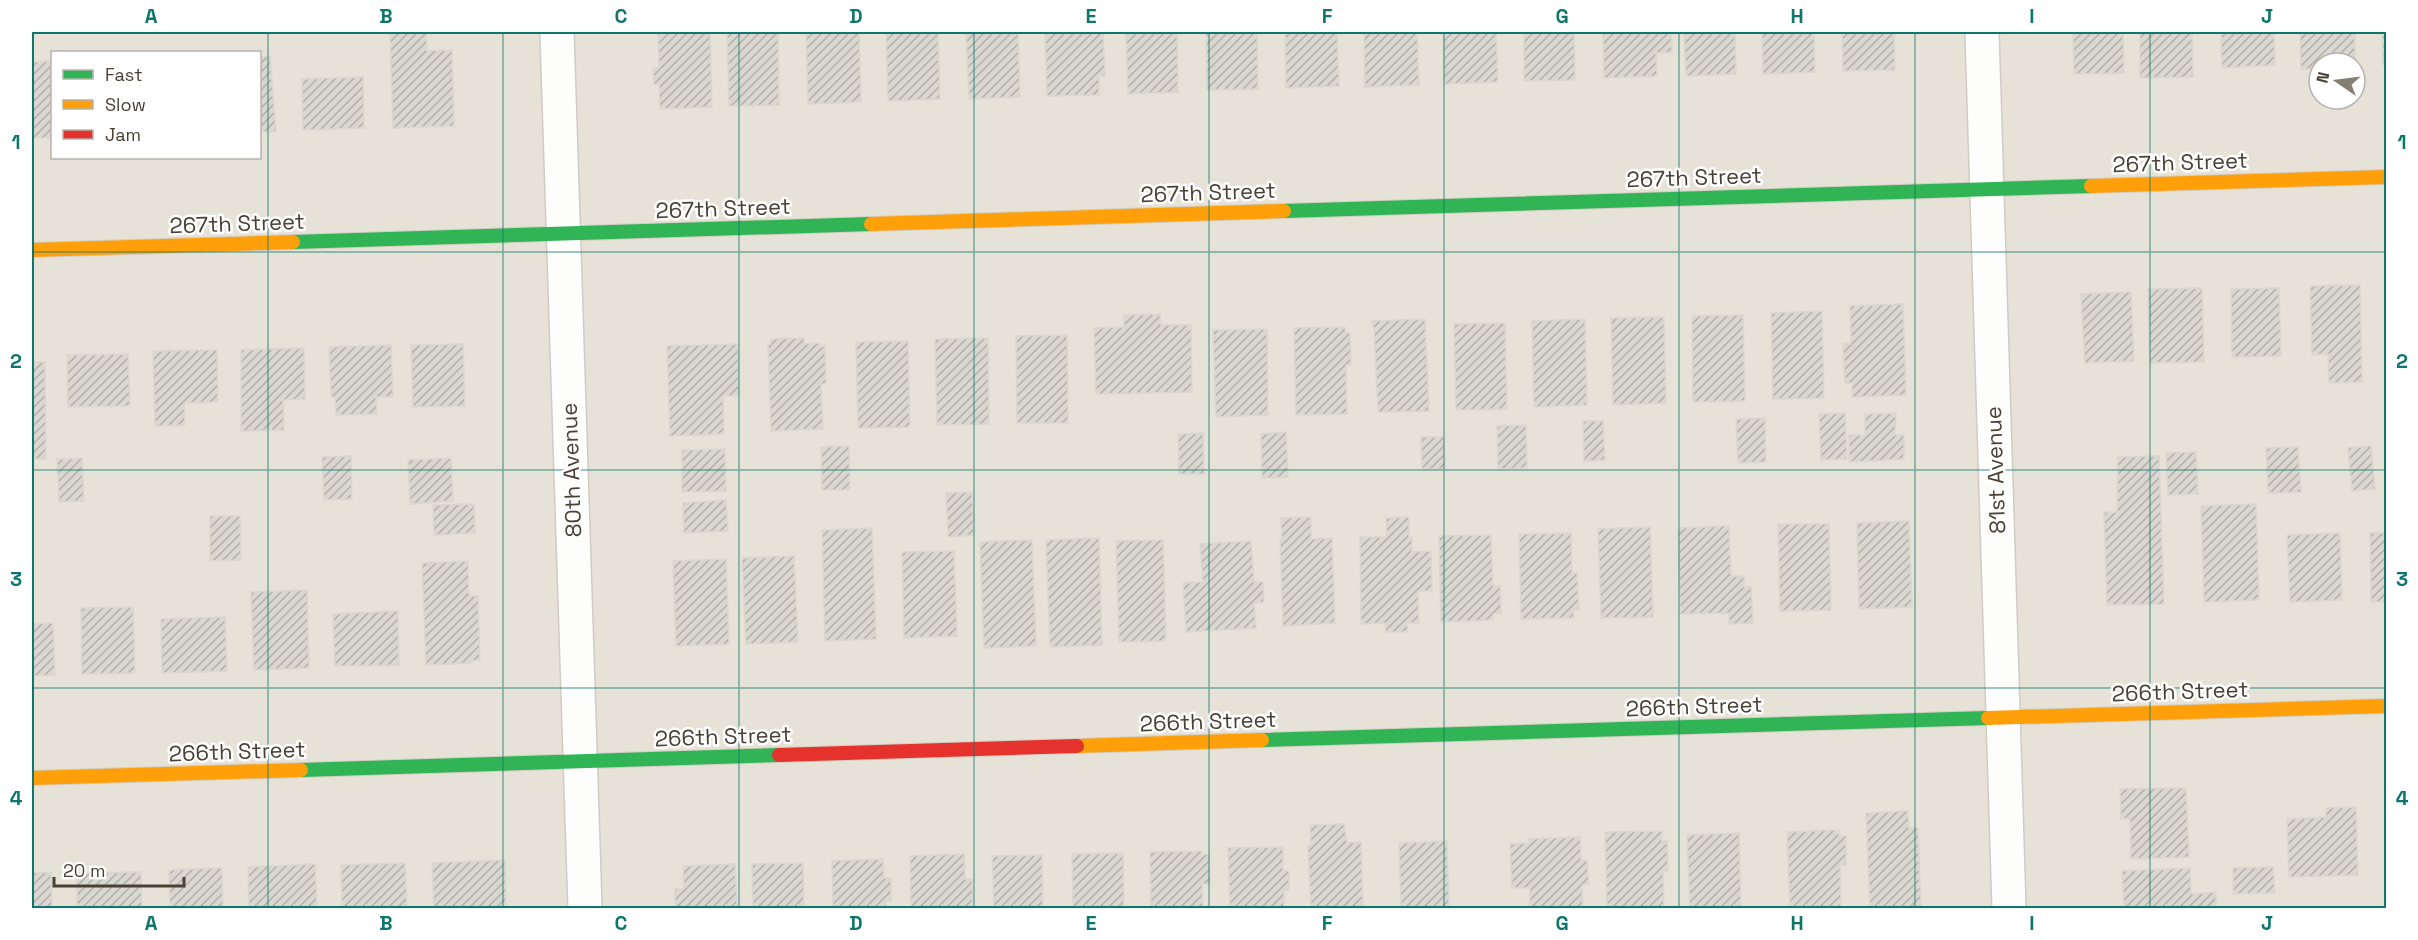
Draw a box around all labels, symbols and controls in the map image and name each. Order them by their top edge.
text: A [145,3,158,29]
text: B [379,3,393,29]
text: C [615,3,628,29]
text: D [849,3,863,29]
text: E [1085,3,1097,29]
text: F [1322,3,1333,29]
text: G [1555,3,1569,29]
text: H [1790,3,1804,29]
text: I [2029,3,2035,29]
text: J [2261,3,2273,29]
legend [51,51,261,159]
north arrow [2307,51,2367,111]
text: Fast [105,63,142,86]
text: N [2311,70,2334,85]
text: Slow [105,93,146,116]
text: Jam [105,123,141,146]
text: 1 [11,129,21,155]
text: 1 [2397,129,2407,155]
street label: 267th Street [2112,146,2248,178]
street label: 267th Street [1626,161,1762,193]
street label: 267th Street [1140,176,1276,208]
street label: 267th Street [655,192,791,224]
street label: 267th Street [169,207,305,239]
text: 2 [10,348,22,374]
text: 2 [2396,348,2408,374]
street label: 80th Avenue [555,402,587,538]
street label: 81st Avenue [1979,406,2011,534]
text: 3 [10,566,22,592]
text: 3 [2396,566,2408,592]
street label: 266th Street [2111,675,2249,707]
street label: 266th Street [1625,690,1763,722]
street label: 266th Street [1139,705,1277,737]
street label: 266th Street [654,720,792,752]
street label: 266th Street [168,735,306,767]
text: 4 [10,785,23,811]
text: 4 [2396,785,2409,811]
scale bar [54,850,184,888]
text: 20 m [63,859,106,882]
text: A [145,910,158,936]
text: B [379,910,393,936]
text: C [615,910,628,936]
text: D [849,910,863,936]
text: E [1085,910,1097,936]
text: F [1322,910,1333,936]
text: G [1555,910,1569,936]
text: H [1790,910,1804,936]
text: I [2029,910,2035,936]
text: J [2261,910,2273,936]

